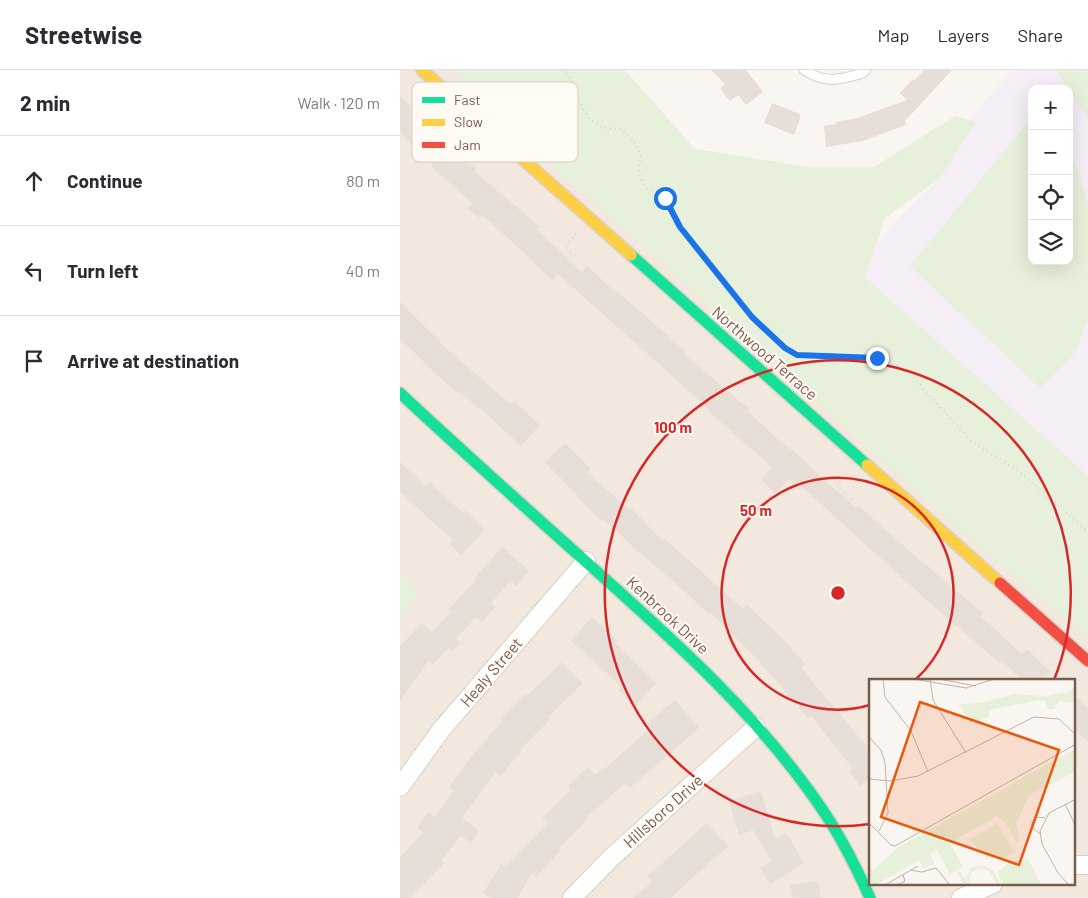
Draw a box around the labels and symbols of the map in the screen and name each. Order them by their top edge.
legend [412,82,578,162]
text: Fast [454,91,480,108]
text: Slow [454,113,483,130]
text: Jam [454,136,481,153]
route start [654,187,677,210]
street label: Northwood Terrace [709,302,822,404]
route end [866,347,889,370]
text: 100 m [654,418,692,436]
text: 50 m [740,501,772,519]
street label: Kenbrook Drive [623,572,713,658]
centre of rings [829,584,847,602]
street label: Healy Street [456,633,526,710]
inset map [869,679,1076,886]
street label: Hillsboro Drive [619,770,706,851]

